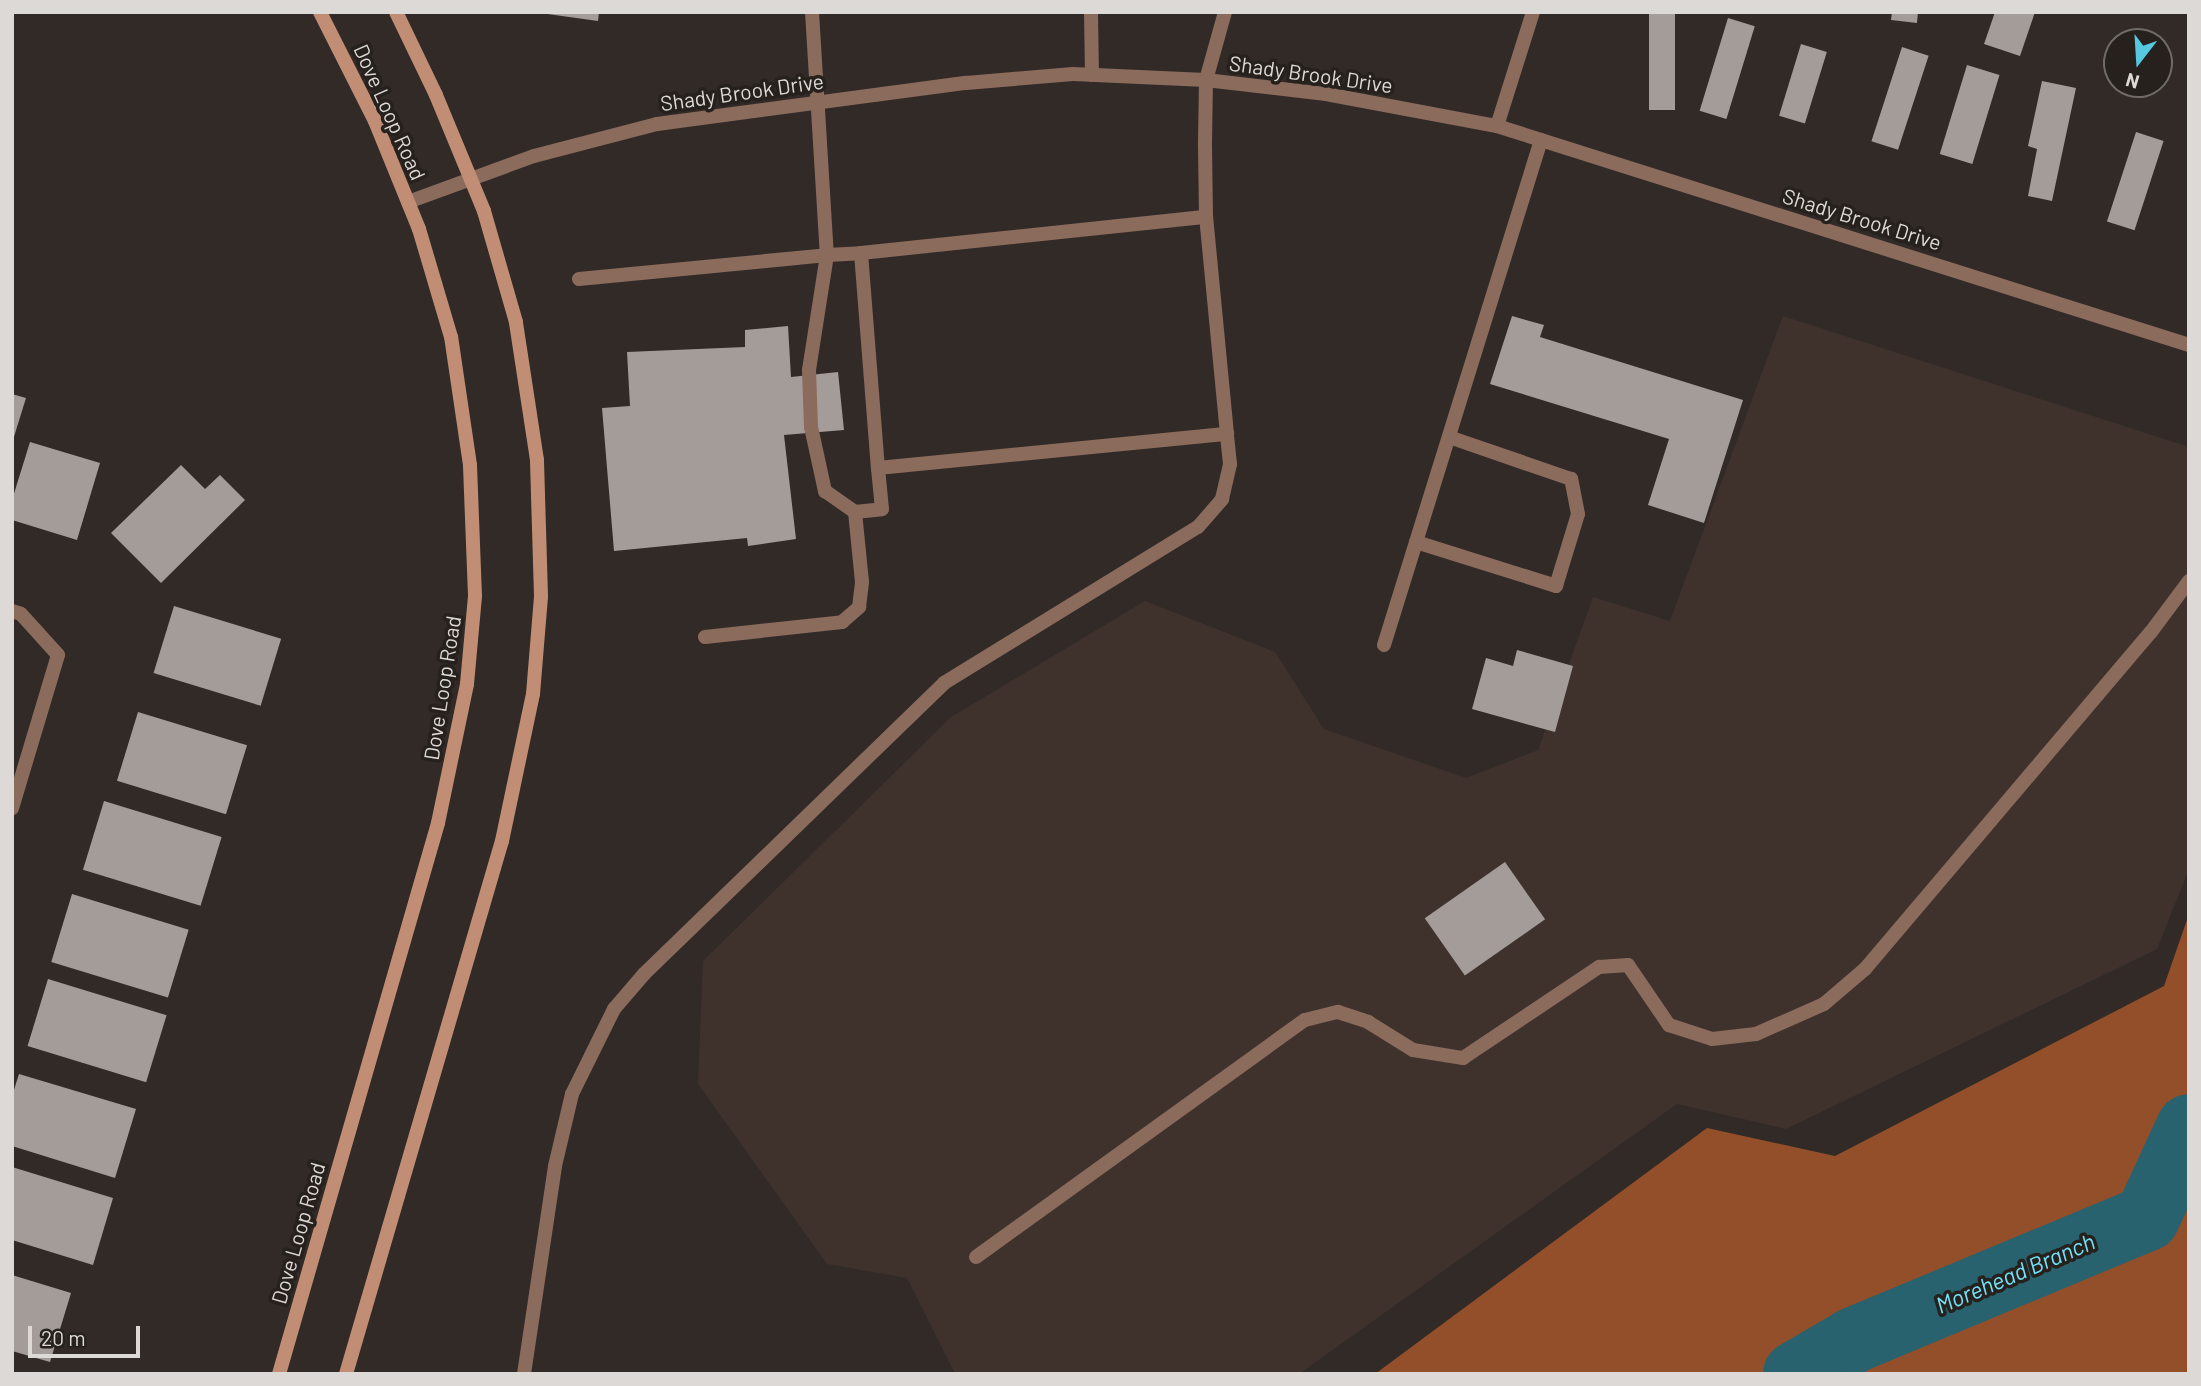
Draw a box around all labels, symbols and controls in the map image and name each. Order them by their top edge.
north arrow [2103,28,2173,98]
street label: Dove Loop Road [349,40,431,184]
street label: Shady Brook Drive [1228,50,1394,98]
street label: Shady Brook Drive [659,68,825,116]
text: N [2123,69,2142,94]
street label: Shady Brook Drive [1780,183,1944,255]
street label: Dove Loop Road [418,614,466,762]
street label: Dove Loop Road [266,1159,330,1307]
water label: Morehead Branch [1931,1227,2099,1319]
scale bar [32,1312,144,1356]
text: 20 m [41,1325,86,1350]

